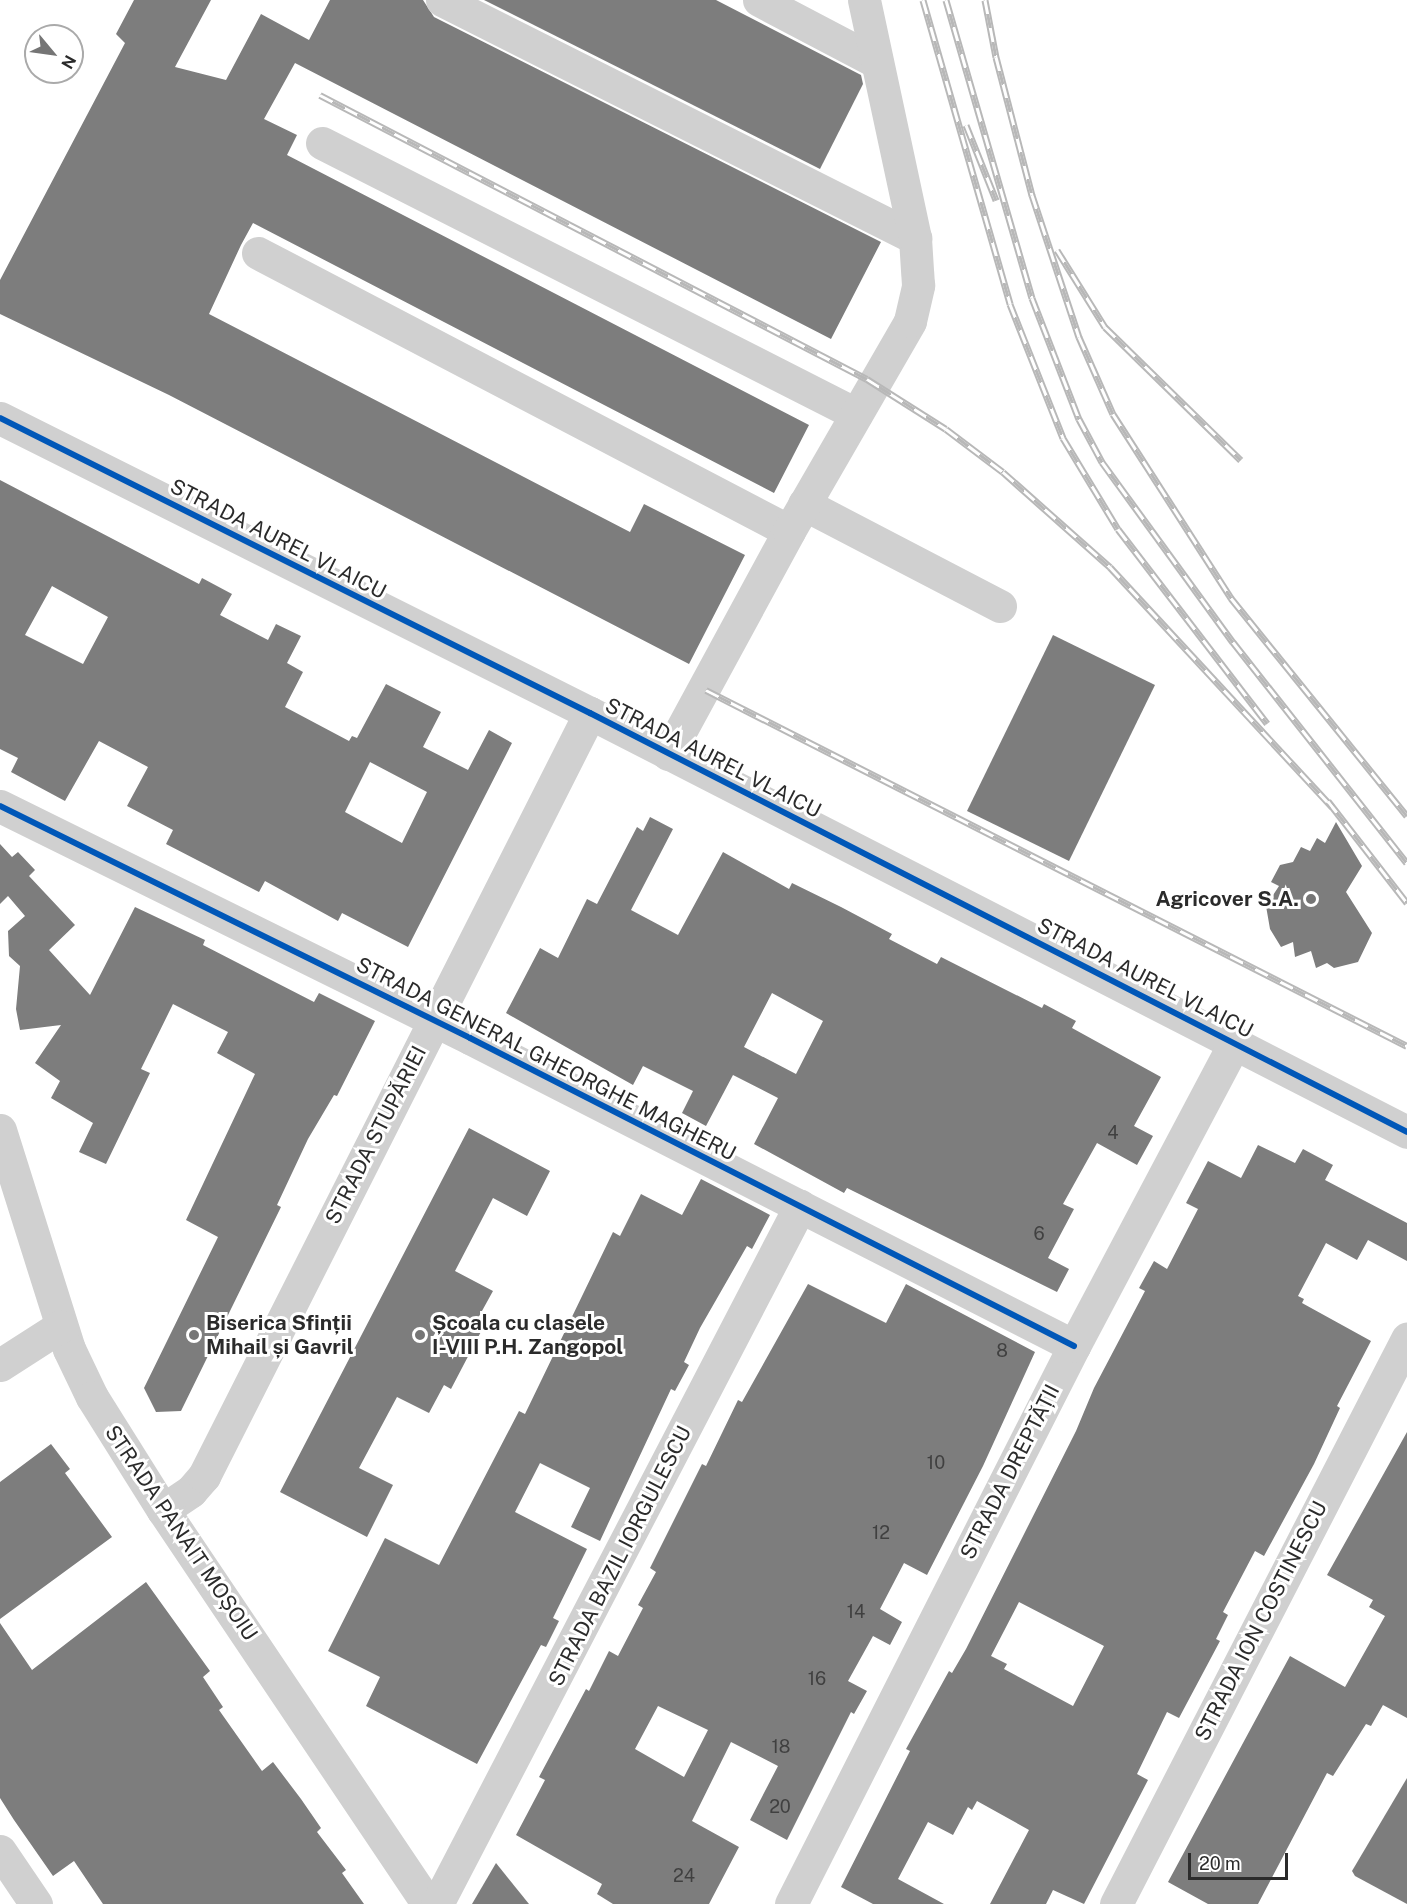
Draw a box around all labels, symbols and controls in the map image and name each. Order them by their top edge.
north arrow [24,24,84,84]
text: N [57,52,80,72]
street label: STRADA AUREL VLAICU [166,473,390,605]
street label: STRADA AUREL VLAICU [601,692,825,824]
place label: Agricover S.A. [1156,886,1299,912]
marker: Agricover S.A. [1304,892,1318,906]
street label: STRADA AUREL VLAICU [1033,912,1257,1044]
street label: STRADA GENERAL GHEORGHE MAGHERU [352,952,740,1166]
street label: STRADA STUPĂRIEI [320,1042,432,1228]
house number: 4 [1107,1122,1119,1144]
house number: 6 [1033,1223,1045,1245]
place label: Biserica Sfinții Mihail și Gavril [206,1310,354,1360]
place label: Școala cu clasele I-VIII P.H. Zangopol [432,1310,623,1360]
marker: Biserica Sfinții Mihail și Gavril [187,1328,201,1342]
marker: Școala cu clasele I-VIII P.H. Zangopol [413,1328,427,1342]
house number: 8 [996,1340,1008,1362]
street label: STRADA DREPTĂȚII [955,1380,1065,1564]
street label: STRADA PANAIT MOȘOIU [99,1421,263,1645]
street label: STRADA BAZIL IORGULESCU [543,1422,697,1690]
house number: 10 [927,1452,945,1474]
street label: STRADA ION COSTINESCU [1190,1497,1332,1745]
house number: 12 [872,1522,890,1544]
house number: 14 [847,1601,865,1623]
house number: 16 [808,1668,826,1690]
house number: 18 [772,1736,790,1758]
house number: 20 [769,1796,791,1818]
scale bar [1191,1841,1292,1879]
text: 20 m [1199,1853,1241,1874]
house number: 24 [673,1865,695,1887]

